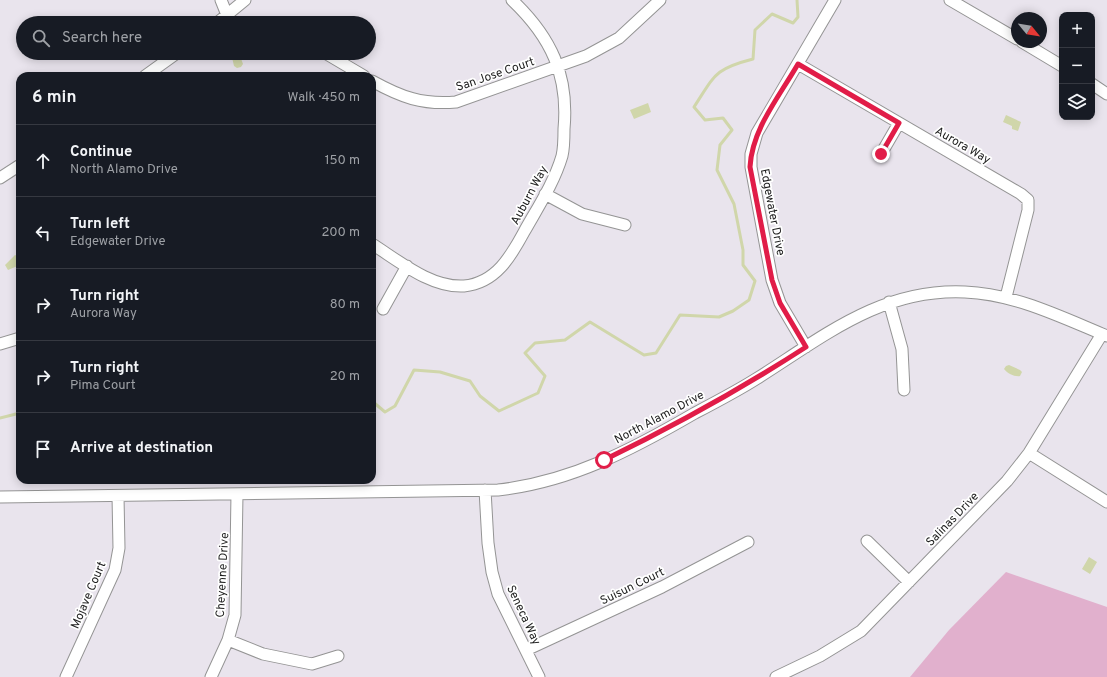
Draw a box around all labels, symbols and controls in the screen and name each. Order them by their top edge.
north arrow [1011,12,1047,48]
map controls [1059,12,1095,120]
button: + [1059,12,1095,48]
search box [16,16,376,60]
icon: search [30,27,52,49]
text: Search here [62,29,142,48]
button: − [1059,48,1095,84]
street label: San Jose Court [454,54,537,96]
button: layers [1059,84,1095,120]
text: 6 min [32,87,76,109]
text: Walk · 450 m [288,90,360,106]
street label: Aurora Way [932,124,993,168]
text: Continue [70,143,132,162]
route end [872,145,890,163]
icon: ahead [32,150,54,172]
text: 150 m [325,153,360,169]
text: North Alamo Drive [70,162,178,178]
street label: Auburn Way [508,163,552,228]
street label: Edgewater Drive [756,167,788,257]
text: Turn left [70,215,130,234]
icon: left [32,222,54,244]
text: 200 m [321,225,360,241]
text: Edgewater Drive [70,234,165,250]
text: Turn right [70,287,139,306]
icon: right [32,294,54,316]
text: 80 m [330,297,360,313]
text: Aurora Way [70,306,137,322]
text: Turn right [70,359,139,378]
icon: right [32,366,54,388]
text: 20 m [330,369,360,385]
text: Pima Court [70,378,136,394]
street label: North Alamo Drive [612,387,707,448]
icon: arrive [32,438,54,460]
text: Arrive at destination [70,439,213,458]
route start [595,451,613,469]
street label: Salinas Drive [923,489,983,550]
street label: Cheyenne Drive [213,532,233,618]
street label: Mojave Court [68,559,110,632]
street label: Suisun Court [598,564,667,609]
street label: Seneca Way [502,583,544,648]

